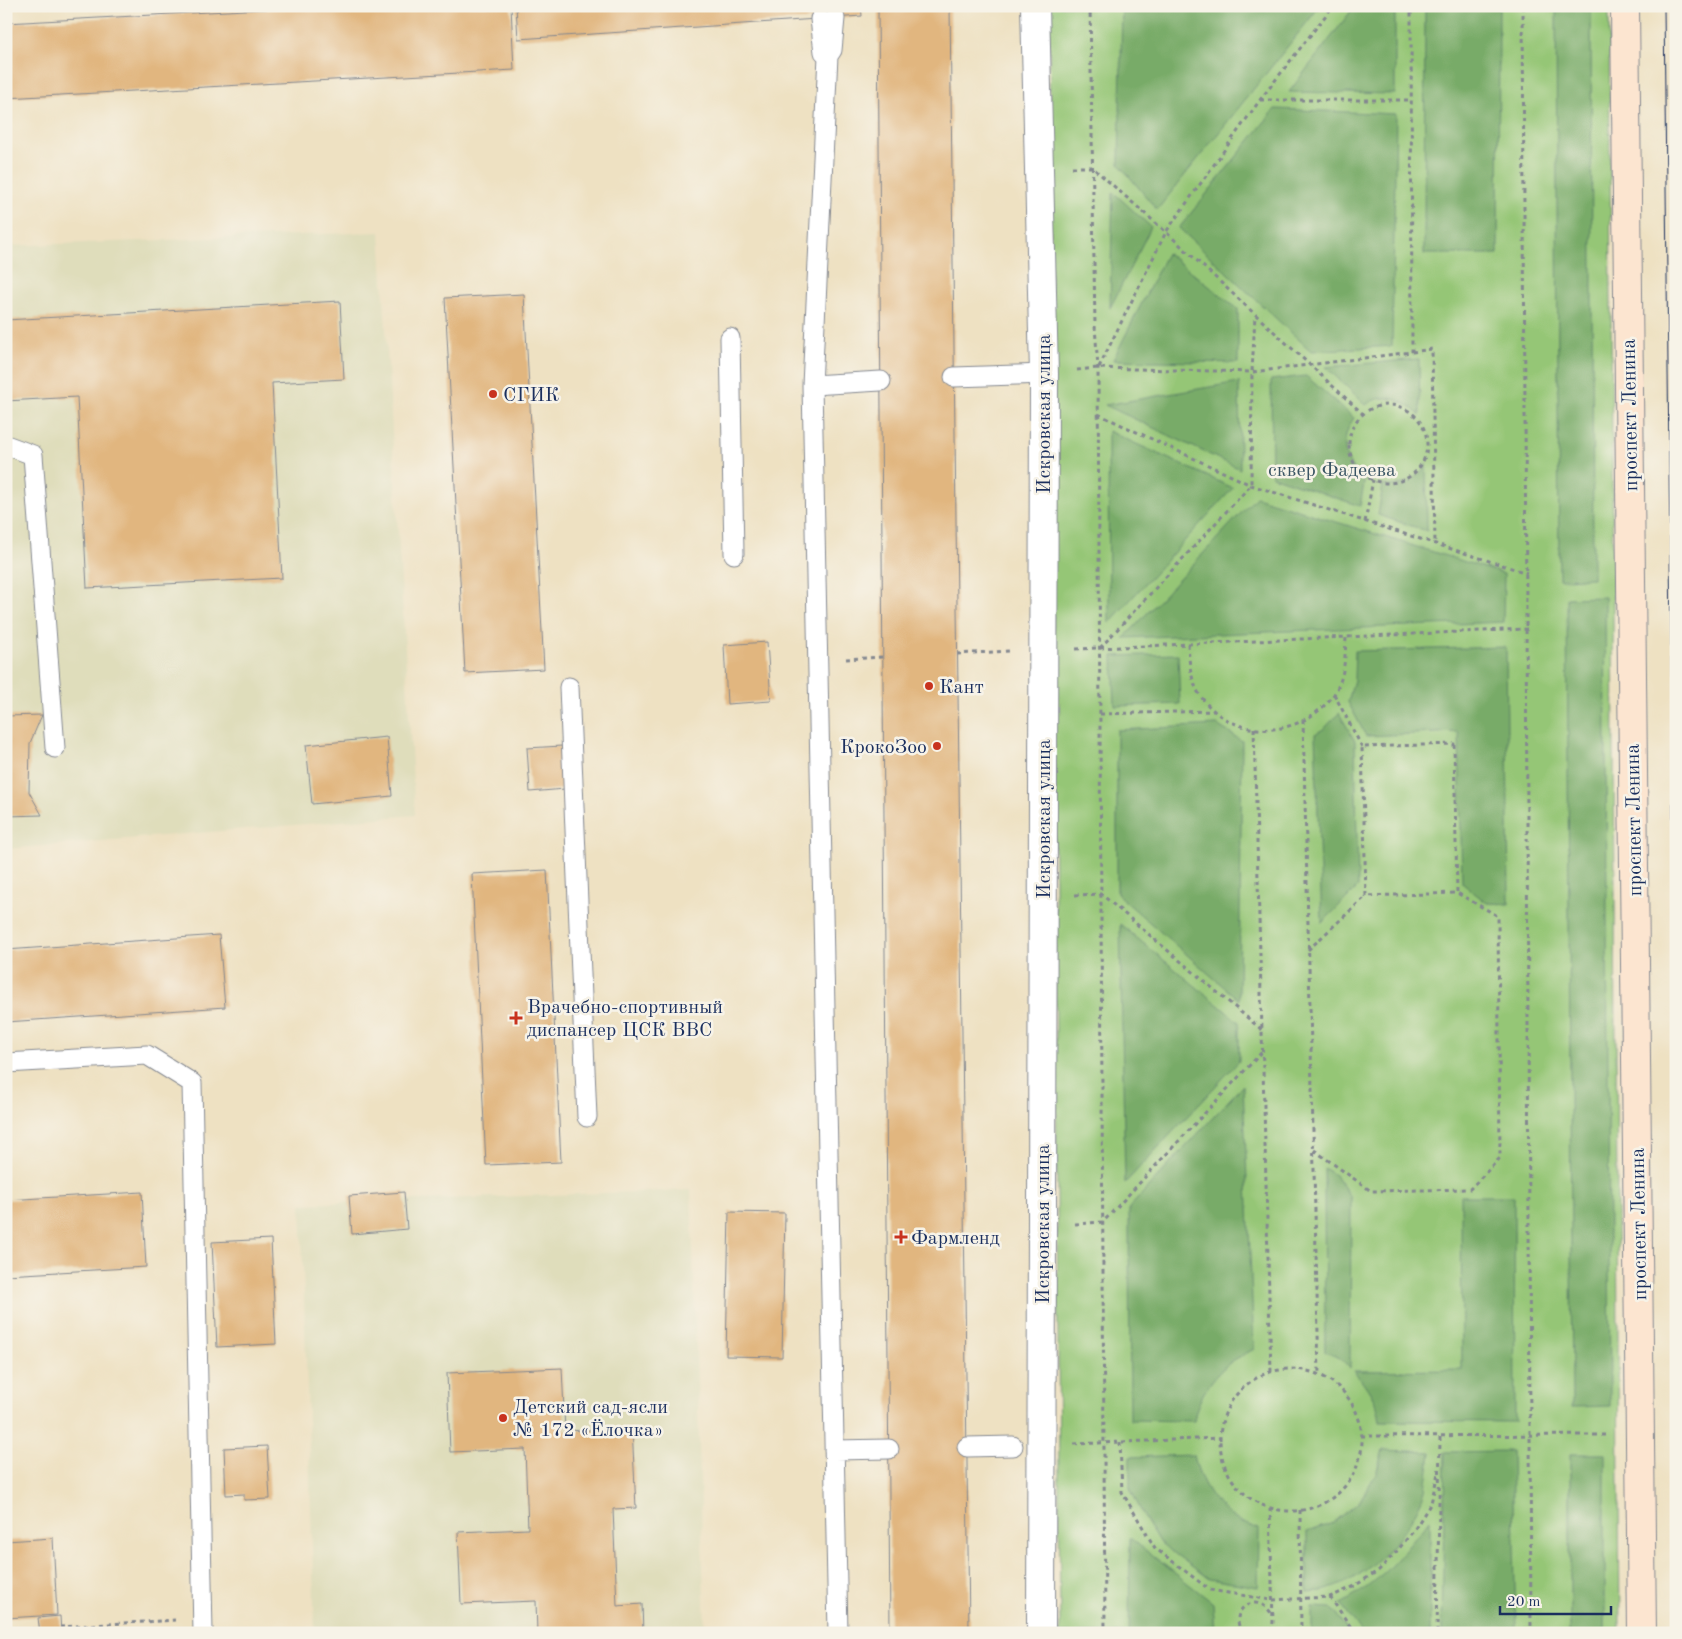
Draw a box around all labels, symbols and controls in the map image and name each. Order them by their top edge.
street label: Искровская улица [1035,334,1055,494]
street label: проспект Ленина [1620,338,1642,491]
place label: СГИК [503,386,559,406]
marker: СГИК [487,388,499,400]
park label: сквер Фадеева [1268,461,1396,481]
place label: Кант [939,678,984,698]
marker: Кант [923,680,935,692]
place label: КрокоЗоо [840,738,927,758]
street label: Искровская улица [1035,739,1055,899]
marker: КрокоЗоо [931,740,943,752]
street label: проспект Ленина [1624,743,1646,896]
place label: Врачебно-спортивный диспансер ЦСК ВВС [527,998,723,1041]
marker: Врачебно-спортивный диспансер ЦСК ВВС [509,1011,523,1025]
street label: Искровская улица [1034,1144,1054,1304]
street label: проспект Ленина [1629,1147,1651,1300]
place label: Фармленд [911,1229,1000,1249]
marker: Фармленд [895,1231,907,1243]
place label: Детский сад-ясли № 172 «Ёлочка» [513,1398,668,1441]
marker: Детский сад-ясли № 172 «Ёлочка» [497,1412,509,1424]
scale bar [1500,1584,1611,1616]
text: 20 m [1507,1595,1541,1610]

